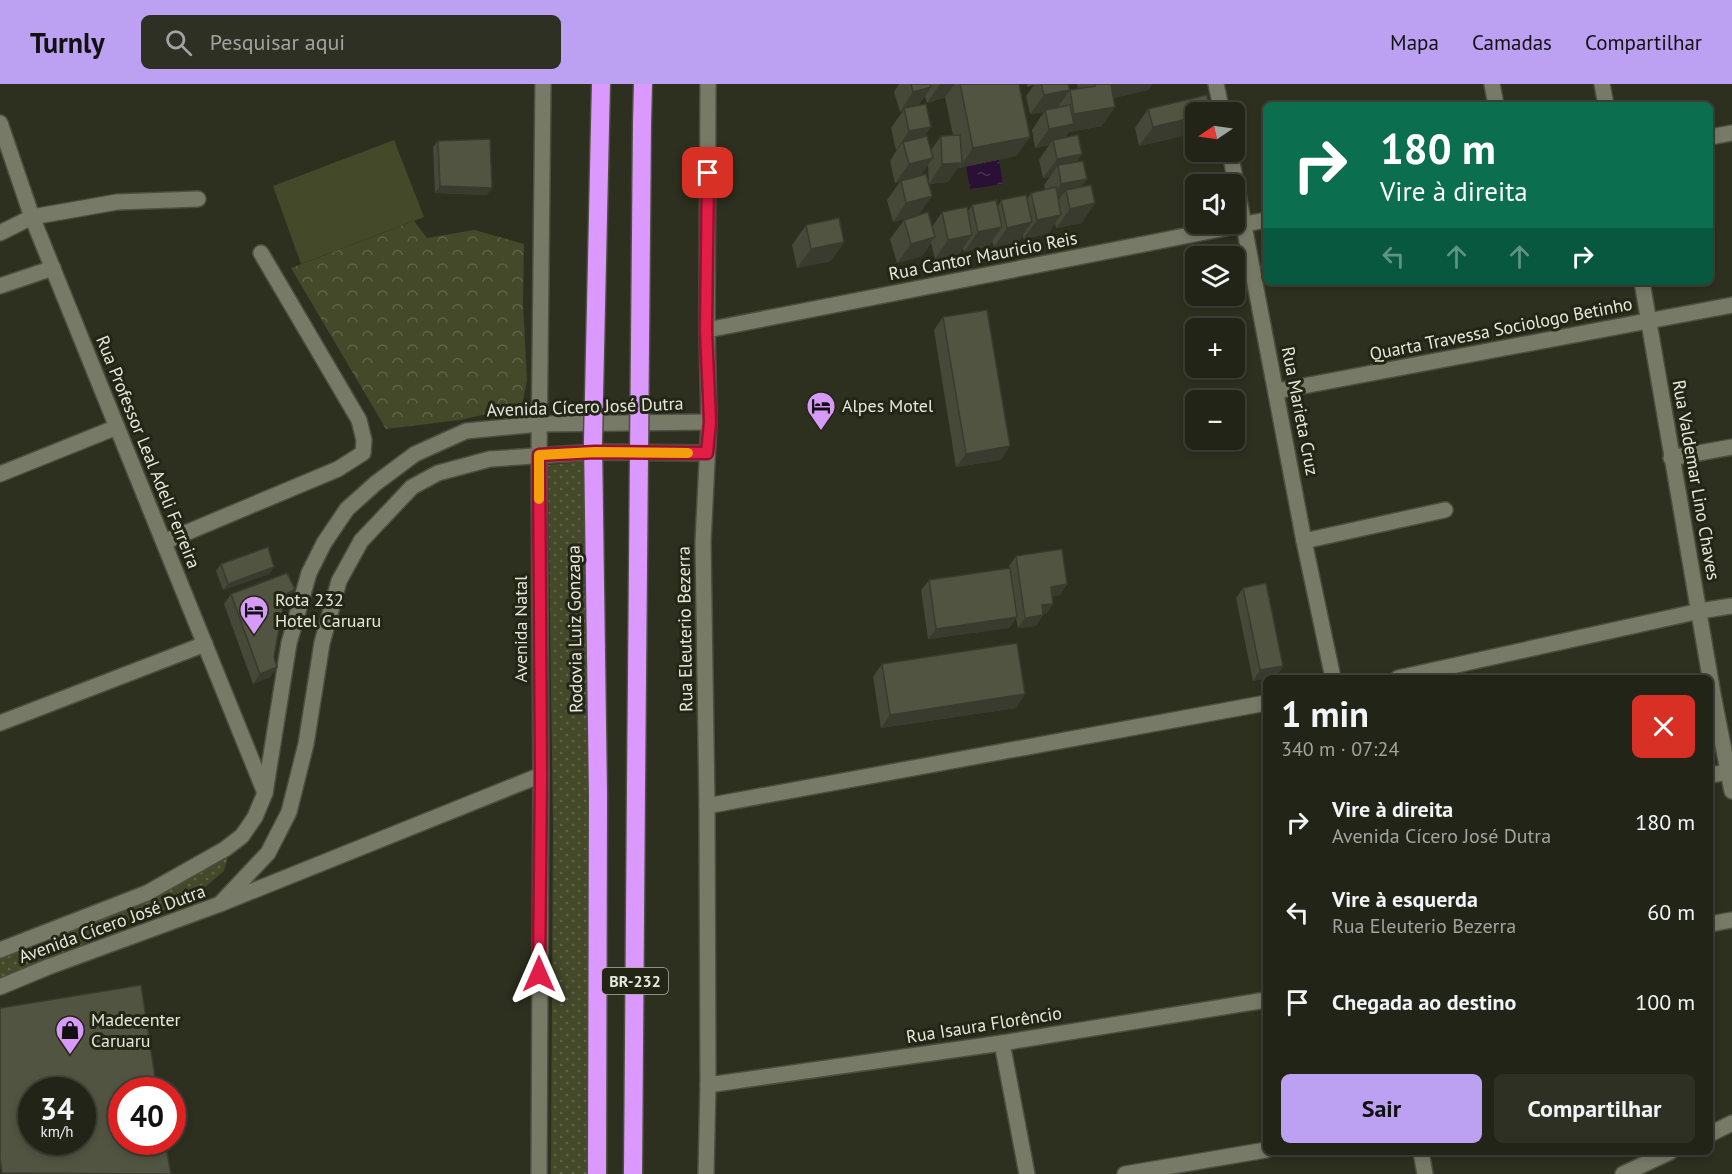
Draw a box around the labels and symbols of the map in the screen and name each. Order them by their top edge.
north arrow [1185,102,1245,162]
pin [682,147,733,198]
street label: Rua Cantor Mauricio Reis [887,226,1079,285]
street label: Quarta Travessa Sociologo Betinho [1368,292,1634,365]
street label: Rua Professor Leal Adeli Ferreira [91,332,206,572]
street label: Rua Marieta Cruz [1277,344,1324,477]
street label: Rua Valdemar Lino Chaves [1668,378,1725,582]
hotel icon: Alpes Motel [805,390,837,432]
street label: Avenida Cícero José Dutra [486,392,684,421]
place label: Alpes Motel [842,394,934,417]
street label: Rodovia Luiz Gonzaga [562,545,587,713]
street label: Rua Eleuterio Bezerra [672,546,697,712]
street label: Avenida Natal [509,575,532,682]
place label: Rota 232 Hotel Caruaru [275,588,381,632]
hotel icon: Rota 232 Hotel Caruaru [238,594,270,636]
street label: Avenida Cícero José Dutra [15,879,208,968]
position arrow [507,942,571,1006]
road number: BR-232 [602,968,668,994]
street label: Rua Isaura Florêncio [904,1001,1063,1048]
place label: Madecenter Caruaru [91,1008,181,1052]
shop icon: Madecenter Caruaru [54,1014,86,1056]
speed limit sign: 40 [108,1077,186,1155]

